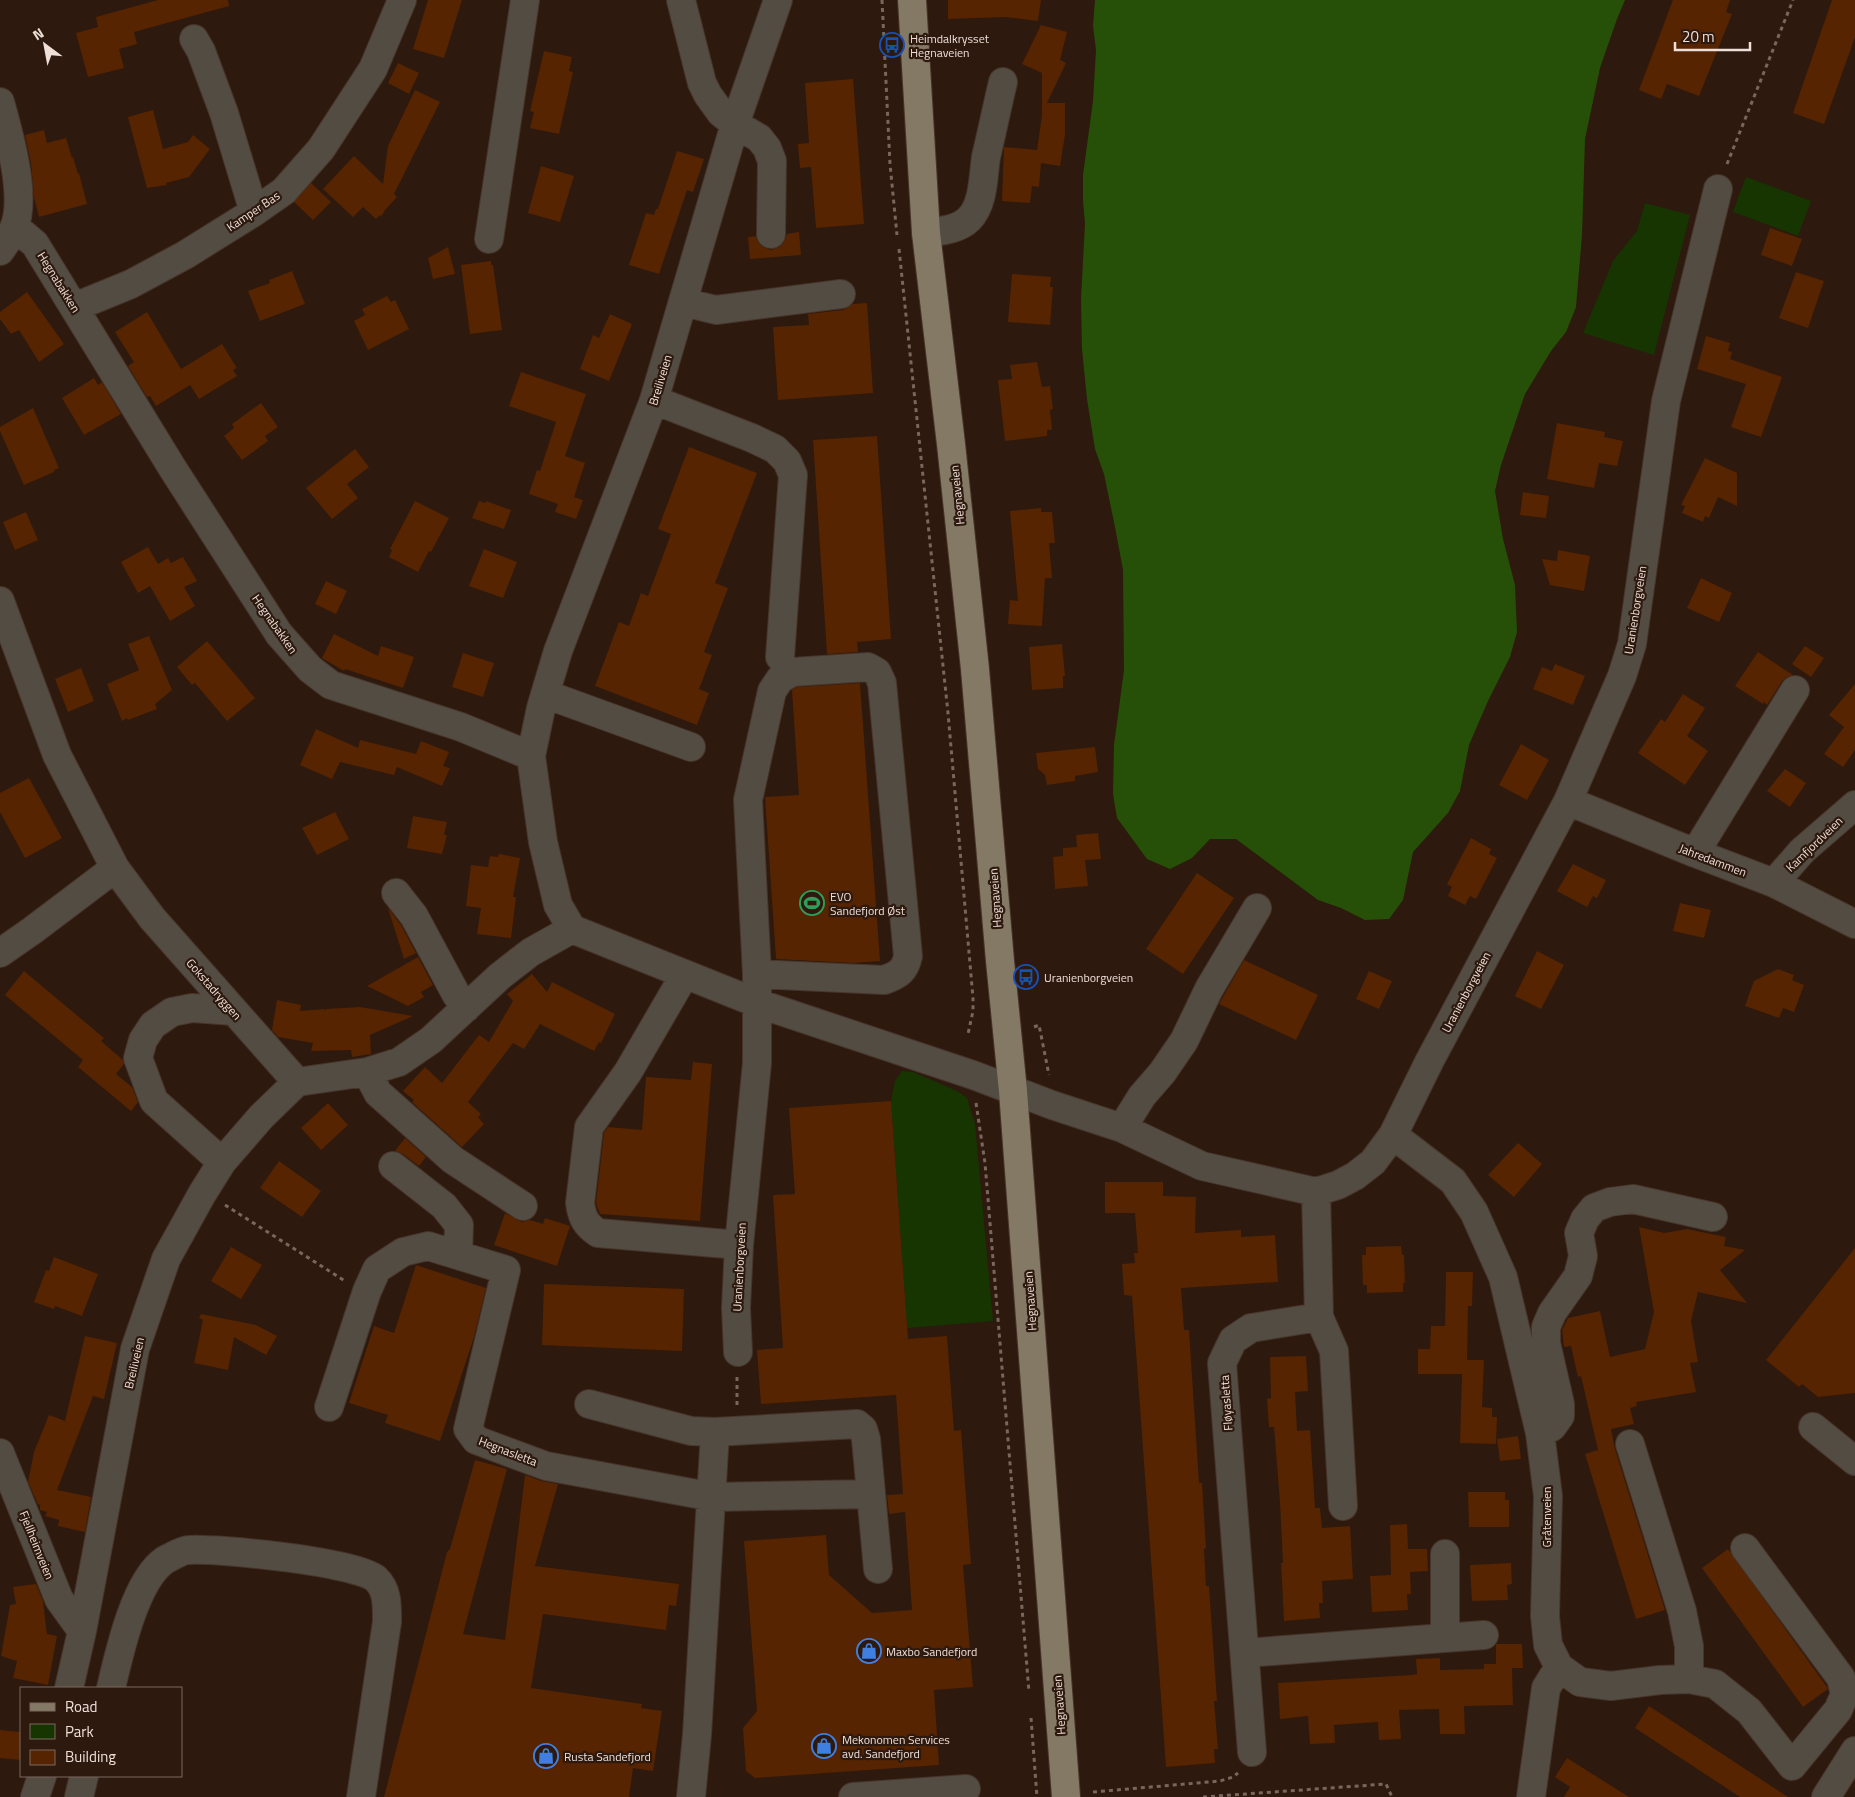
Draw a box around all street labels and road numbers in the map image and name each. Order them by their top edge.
street label: Kamper Bas [222,186,284,236]
street label: Hegnabakken [33,248,85,316]
street label: Breiliveien [643,352,677,408]
street label: Hegnaveien [944,464,970,526]
street label: Uranienborgveien [1619,564,1651,656]
street label: Hegnabakken [247,590,303,658]
street label: Kamfjordveien [1781,812,1847,876]
street label: Jahredammen [1676,838,1750,882]
street label: Hegnaveien [983,868,1007,928]
street label: Uranienborgveien [1437,948,1495,1036]
street label: Gokstadryggen [182,954,246,1024]
street label: Uranienborgveien [727,1222,751,1312]
street label: Hegnaveien [1018,1271,1042,1331]
street label: Breiliveien [119,1335,149,1391]
street label: Fløyasletta [1215,1374,1237,1432]
street label: Hegnasletta [476,1431,540,1471]
street label: Gråtenveien [1537,1486,1556,1548]
street label: Fjellheimveien [15,1508,59,1582]
street label: Hegnaveien [1047,1675,1071,1735]

